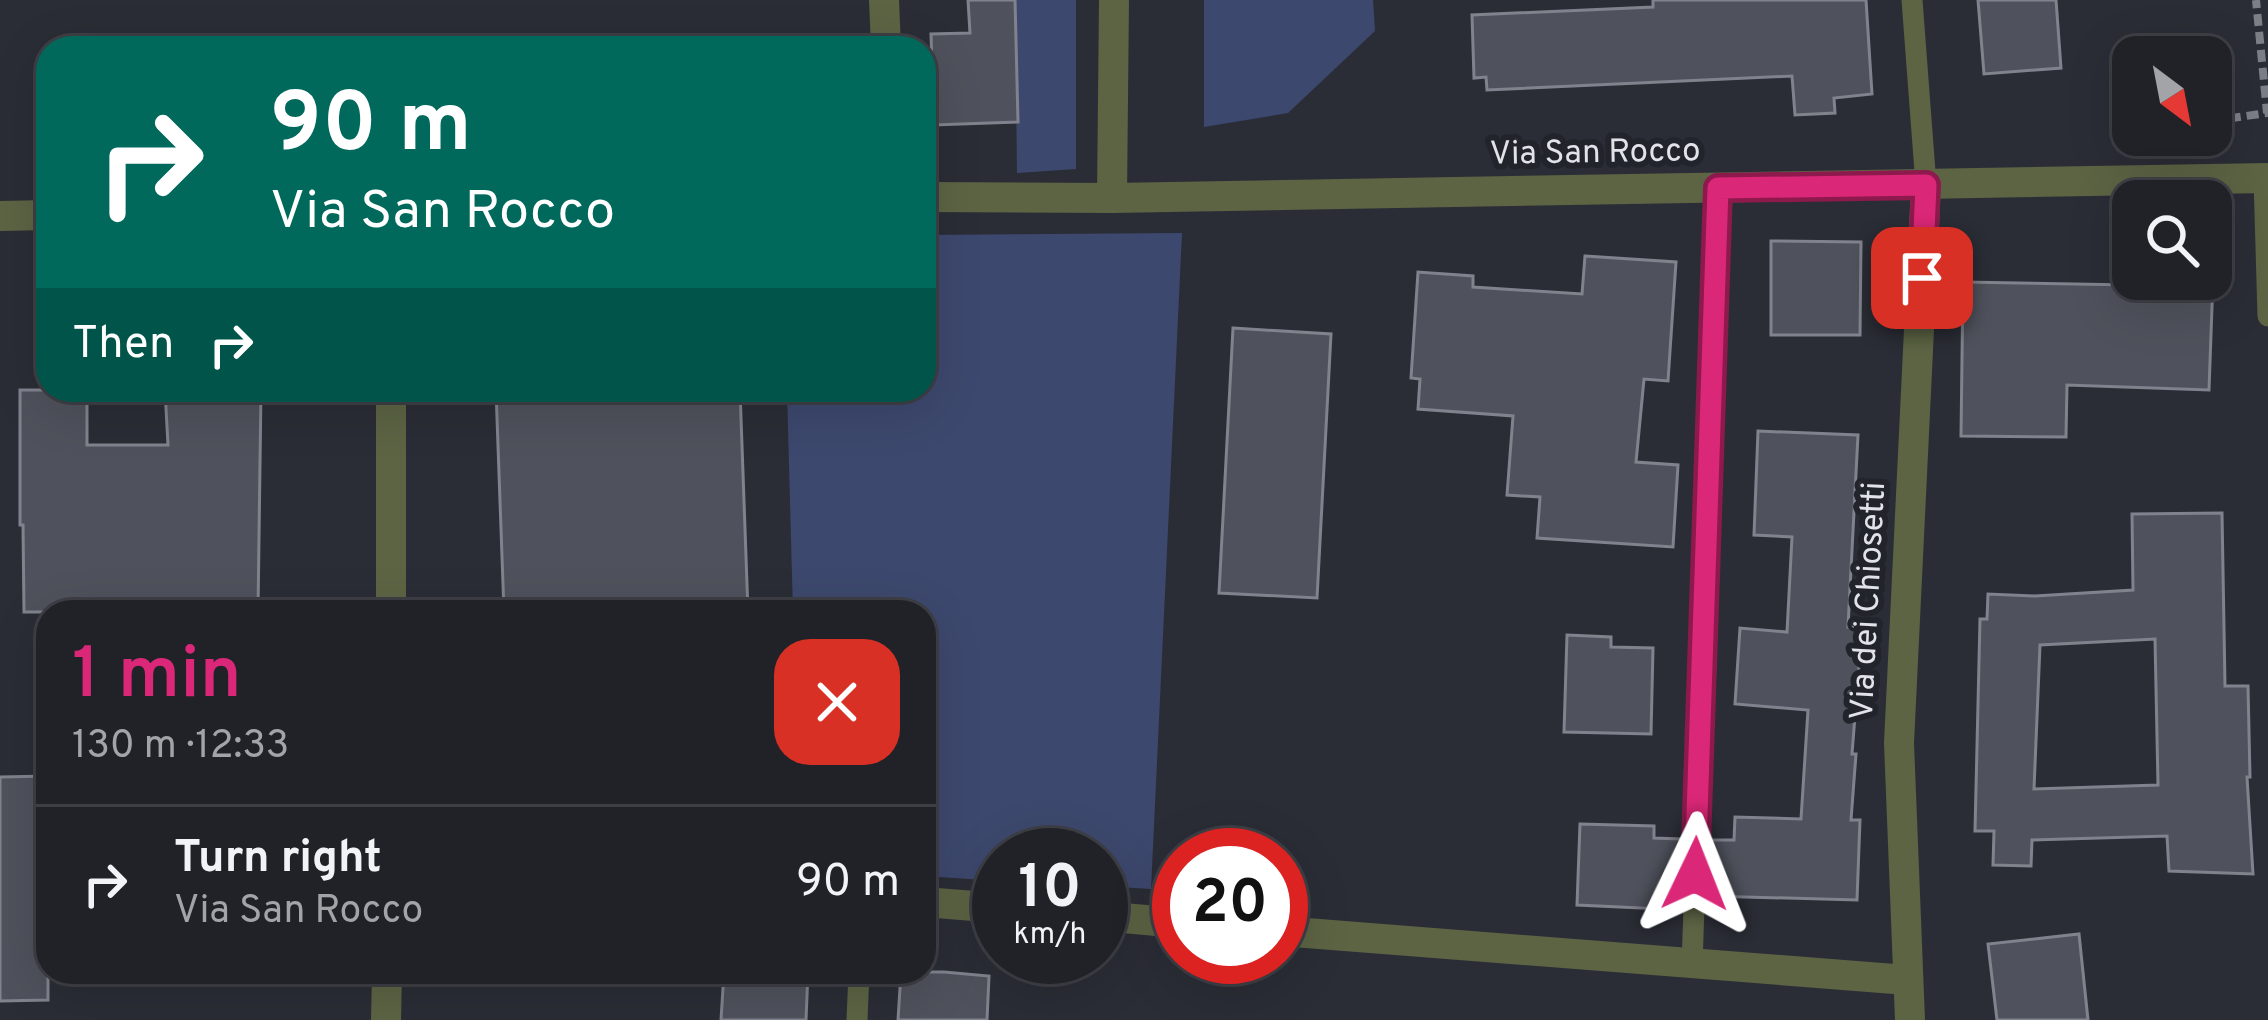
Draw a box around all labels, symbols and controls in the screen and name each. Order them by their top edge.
north arrow [2112,36,2232,156]
map controls [2112,36,2232,300]
text: 90 m [270,75,472,181]
icon: right [72,84,228,240]
street label: Via San Rocco [1489,131,1701,177]
text: Via San Rocco [270,179,615,248]
button: search [2112,180,2232,300]
pin [1871,227,1973,329]
icon: arrive [1889,245,1955,311]
icon: right [198,312,264,378]
text: Then [72,317,174,374]
street label: Via dei Chiosetti [1843,481,1897,721]
text: 1 min [72,632,242,724]
button: close [774,639,900,765]
text: 130 m · 12:33 [72,723,289,772]
position arrow [1632,811,1758,937]
speed limit sign: 20 [1152,828,1308,984]
text: Turn right [174,831,382,888]
icon: right [72,851,138,917]
text: 10 [1018,853,1082,929]
text: 90 m [796,855,900,912]
text: Via San Rocco [174,888,423,937]
text: km/h [1014,917,1086,954]

